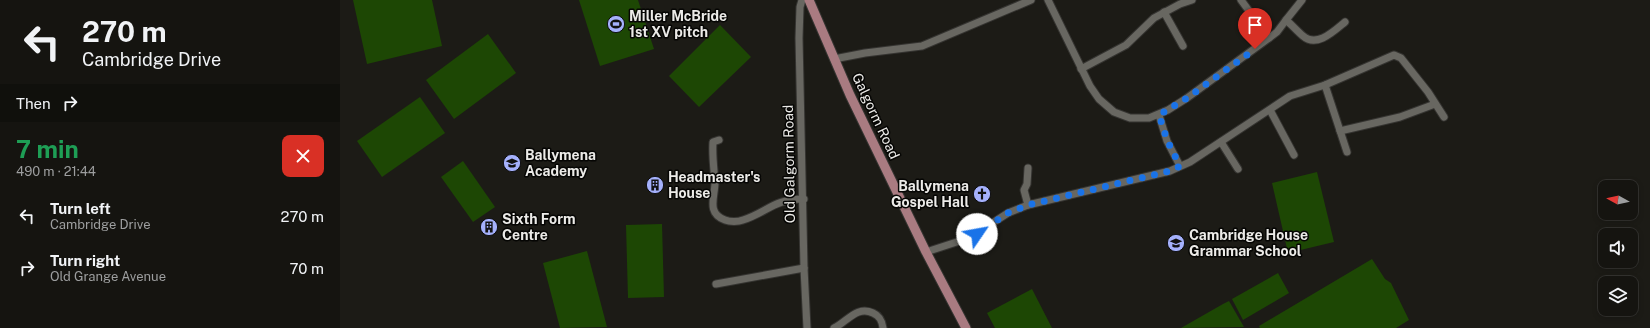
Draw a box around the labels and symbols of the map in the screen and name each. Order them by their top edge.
place label: Miller McBride 1st XV pitch [629,8,727,40]
pin [1238,8,1272,49]
sports icon: Miller McBride 1st XV pitch [606,14,626,34]
street label: Galgorm Road [849,70,903,162]
street label: Old Galgorm Road [780,104,798,224]
place label: Ballymena Academy [525,147,596,179]
school or university icon: Ballymena Academy [502,153,522,173]
place label: Headmaster's House [668,169,761,201]
building icon: Headmaster's House [645,175,665,195]
place label: Ballymena Gospel Hall [891,178,969,210]
north arrow [1598,180,1638,220]
church icon: Ballymena Gospel Hall [972,184,992,204]
place label: Sixth Form Centre [502,211,575,243]
position arrow [956,213,998,255]
building icon: Sixth Form Centre [479,217,499,237]
place label: Cambridge House Grammar School [1189,227,1308,259]
school or university icon: Cambridge House Grammar School [1166,233,1186,253]

